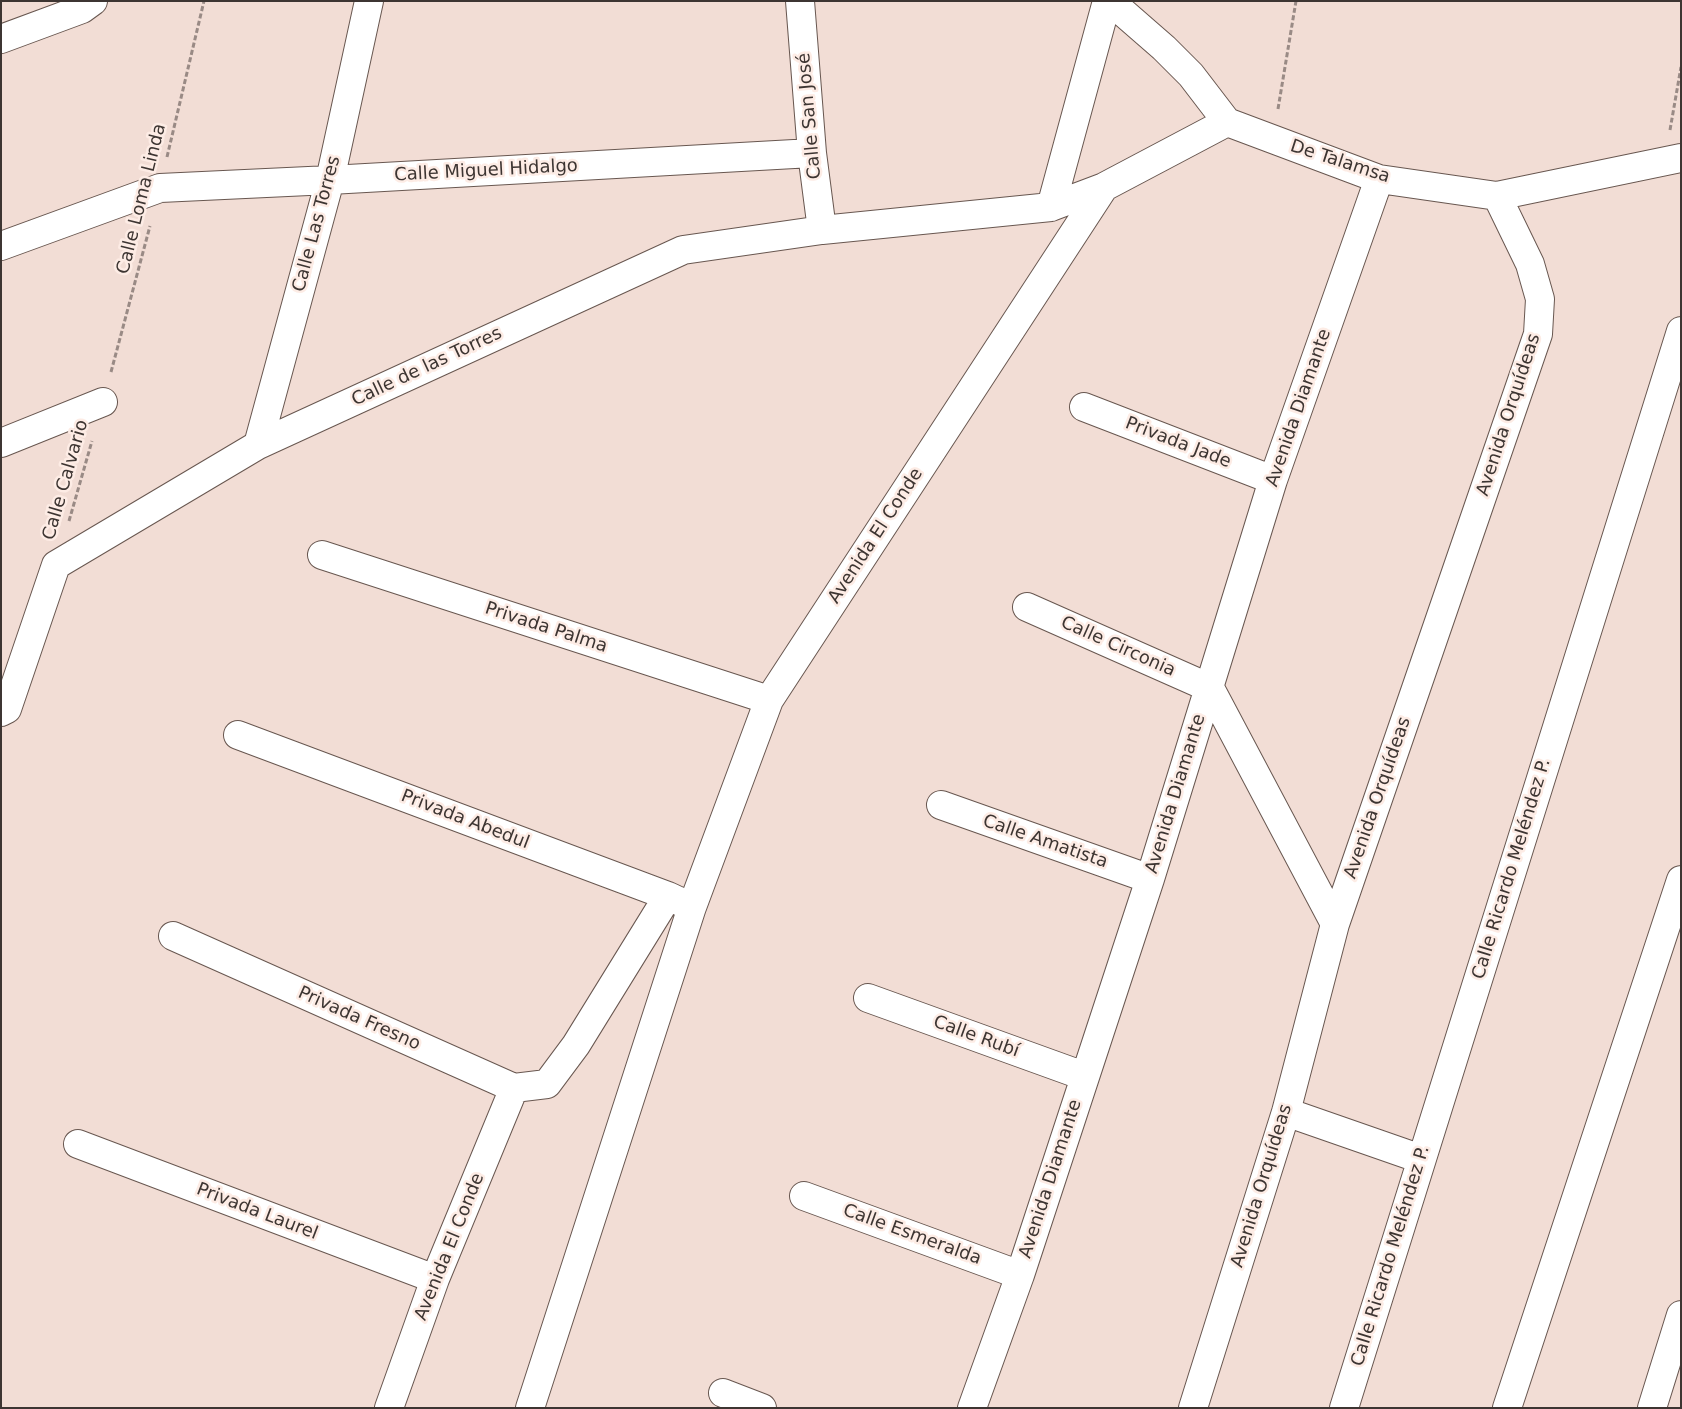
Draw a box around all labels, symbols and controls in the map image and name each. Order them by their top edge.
street label: Calle San José [794,52,826,180]
street label: Calle Loma Linda [113,122,171,276]
street label: De Talamsa [1287,136,1393,188]
street label: Calle Las Torres [288,154,346,294]
street label: Calle Miguel Hidalgo [394,155,578,187]
street label: Calle de las Torres [348,323,506,411]
street label: Avenida Diamante [1262,326,1336,490]
street label: Avenida Orquídeas [1473,331,1545,499]
street label: Privada Jade [1122,413,1234,473]
street label: Calle Calvario [39,417,93,543]
street label: Avenida El Conde [824,464,928,608]
street label: Privada Palma [482,598,610,658]
street label: Calle Circonia [1057,612,1179,682]
street label: Avenida Diamante [1141,712,1211,876]
street label: Avenida Orquídeas [1340,714,1416,882]
street label: Calle Ricardo Meléndez P. [1468,756,1556,982]
street label: Privada Abedul [398,786,532,854]
street label: Calle Amatista [980,810,1110,874]
street label: Privada Fresno [294,982,424,1056]
street label: Calle Rubí [930,1011,1022,1063]
street label: Avenida Diamante [1015,1097,1087,1261]
street label: Avenida Orquídeas [1227,1102,1297,1270]
street label: Calle Ricardo Meléndez P. [1347,1143,1435,1369]
street label: Avenida El Conde [411,1170,489,1324]
street label: Privada Laurel [193,1179,321,1245]
street label: Calle Esmeralda [840,1200,984,1270]

